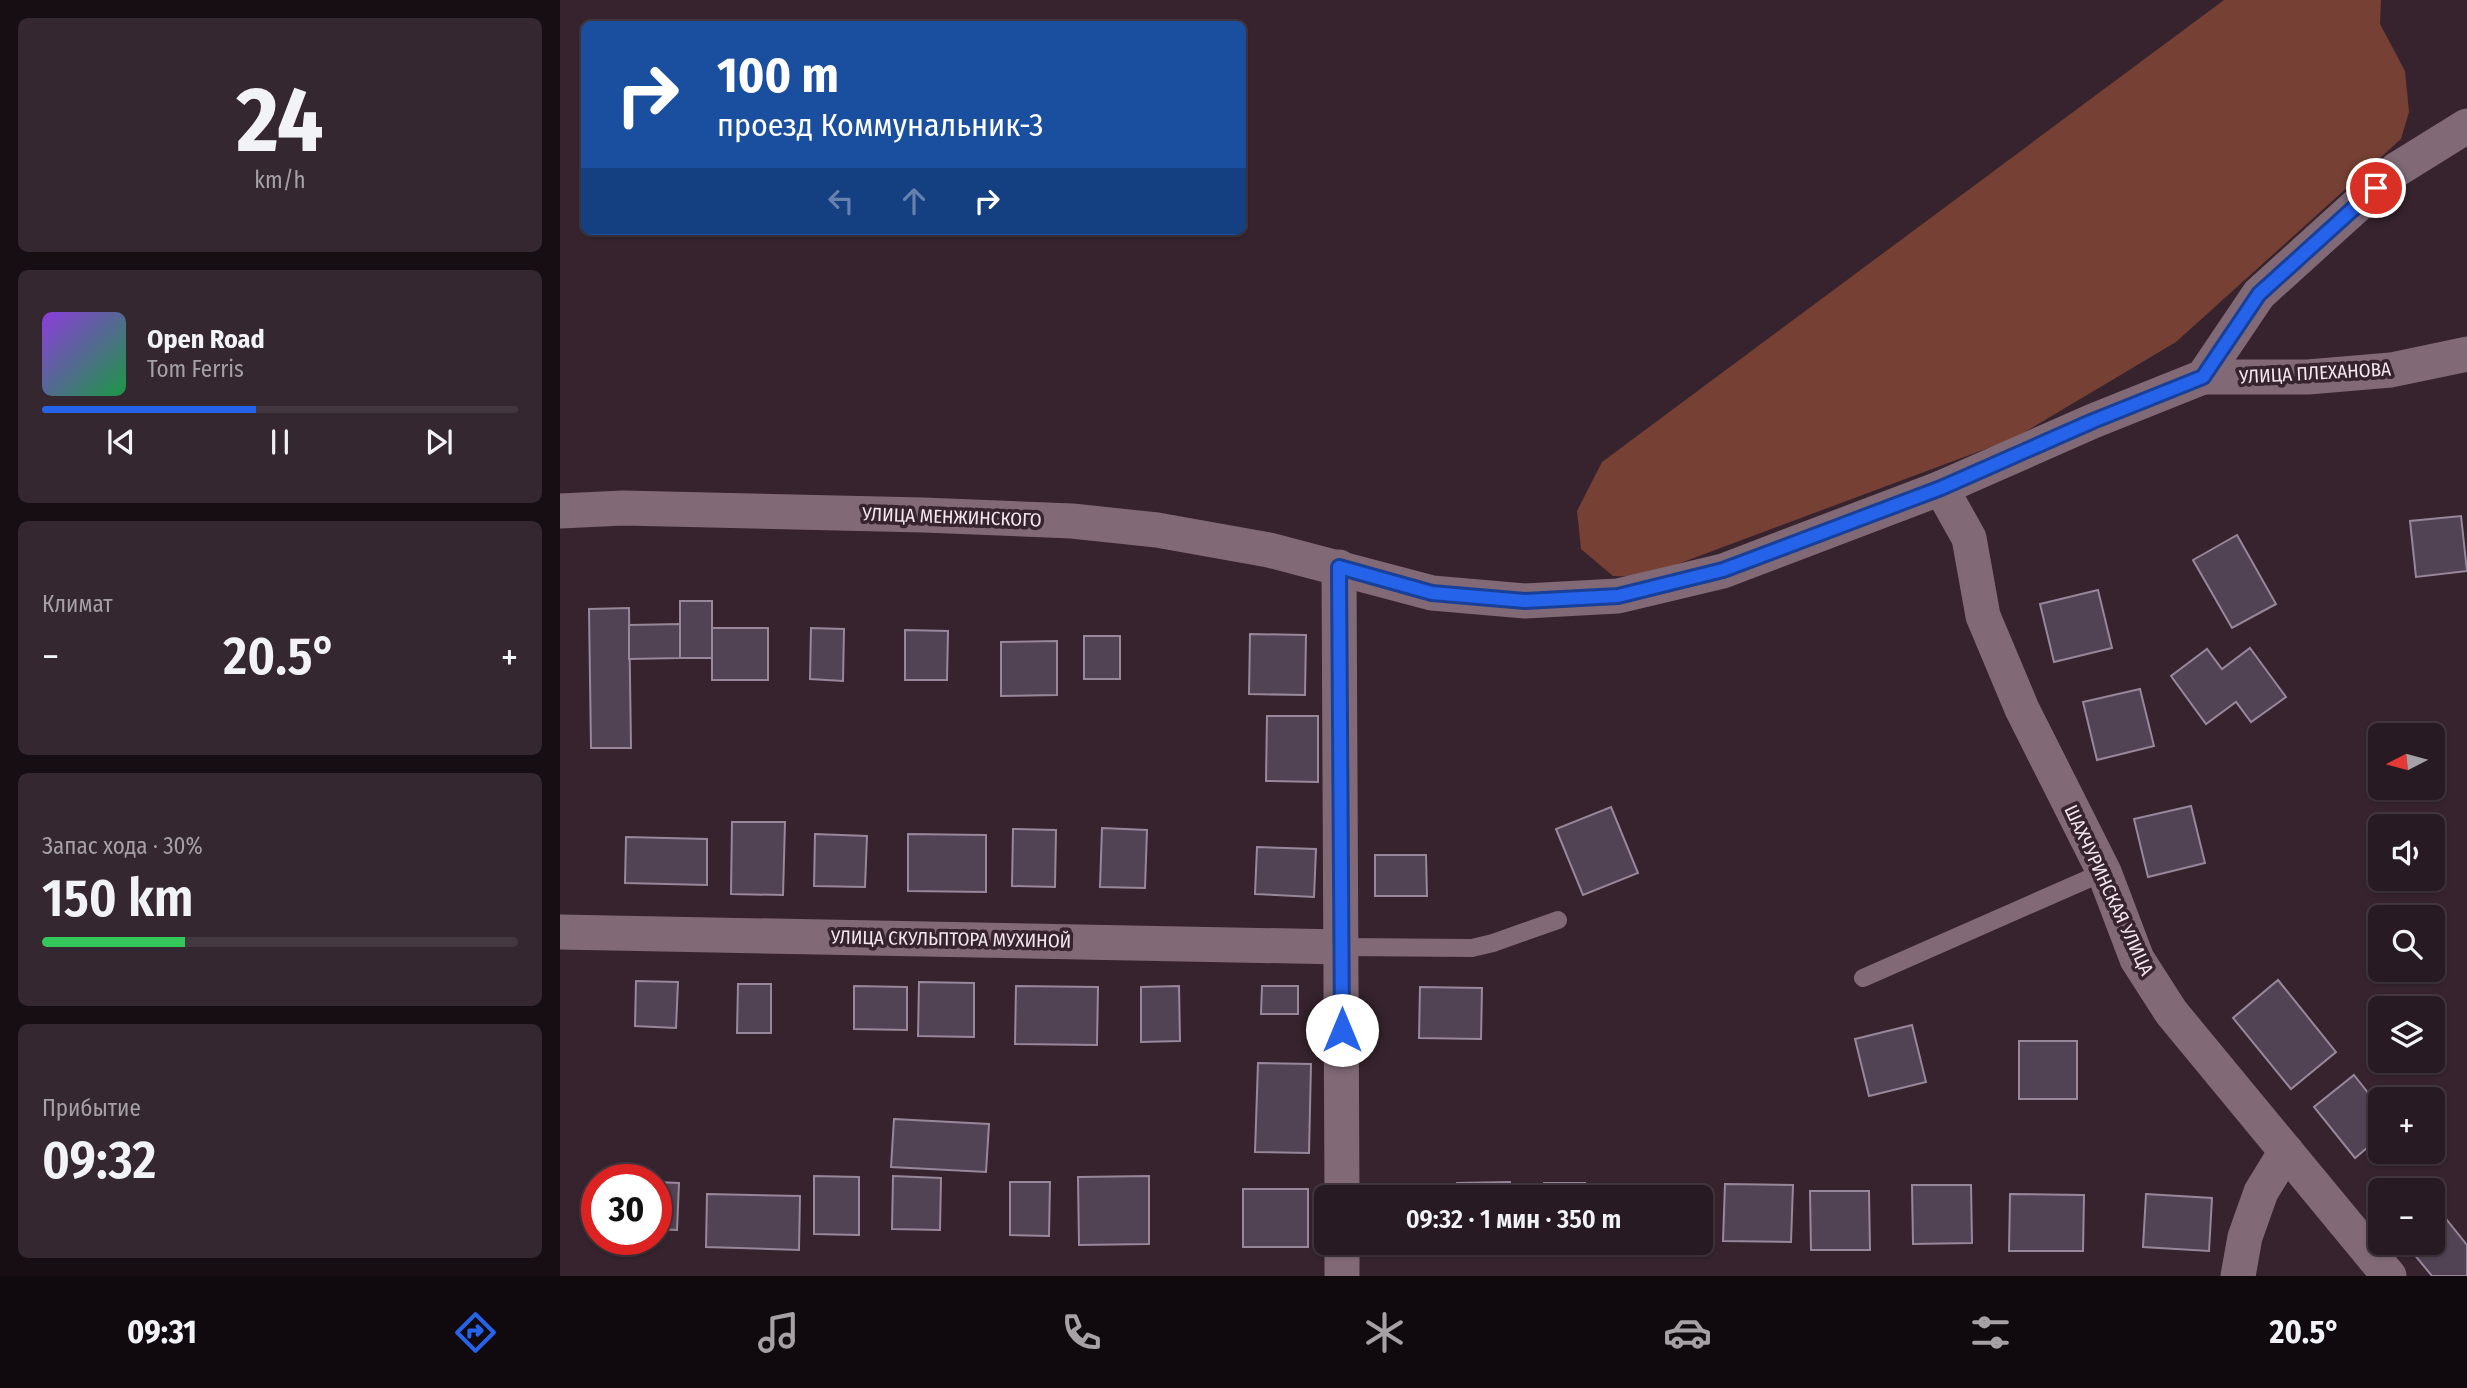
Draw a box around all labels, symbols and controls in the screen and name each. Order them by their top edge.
text: 100 m [717,46,839,105]
icon: right [602,49,693,140]
text: 24 [236,66,324,175]
text: проезд Коммунальник-3 [717,106,1043,144]
pin [2346,158,2406,218]
text: km/h [254,166,306,194]
icon: arrive [2357,169,2395,207]
icon: left [822,182,860,220]
icon: ahead [895,182,933,220]
icon: right [968,182,1006,220]
text: Open Road [147,324,265,355]
text: Tom Ferris [147,355,244,383]
street label: УЛИЦА ПЛЕХАНОВА [2237,358,2392,389]
icon: previous [102,423,140,461]
icon: pause [261,423,299,461]
icon: next [420,423,458,461]
street label: УЛИЦА МЕНЖИНСКОГО [861,502,1042,532]
text: Климат [42,590,113,618]
text: 20.5° [223,625,337,688]
text: − [42,634,59,680]
text: + [501,634,518,680]
north arrow [2368,723,2445,800]
map controls [2368,723,2445,1255]
street label: ШАХЧУРИНСКАЯ УЛИЦА [2059,801,2159,979]
button: sound [2368,814,2445,891]
text: Запас хода · 30% [42,832,203,860]
text: 150 km [42,867,194,930]
button: search [2368,905,2445,982]
street label: УЛИЦА СКУЛЬПТОРА МУХИНОЙ [830,925,1071,953]
position arrow [1305,993,1379,1067]
button: layers [2368,996,2445,1073]
button: + [2368,1087,2445,1164]
text: Прибытие [42,1094,141,1122]
text: 09:32 [42,1129,156,1192]
speed limit sign: 30 [581,1164,672,1255]
button: − [2368,1178,2445,1255]
text: 09:32 · 1 мин · 350 m [1406,1204,1621,1235]
icon: directions [451,1308,500,1357]
icon: music [754,1308,803,1357]
icon: phone [1057,1308,1106,1357]
icon: climate [1360,1308,1409,1357]
icon: car [1663,1308,1712,1357]
icon: filters [1966,1308,2015,1357]
text: 09:31 [127,1313,197,1351]
text: 20.5° [2270,1313,2340,1351]

